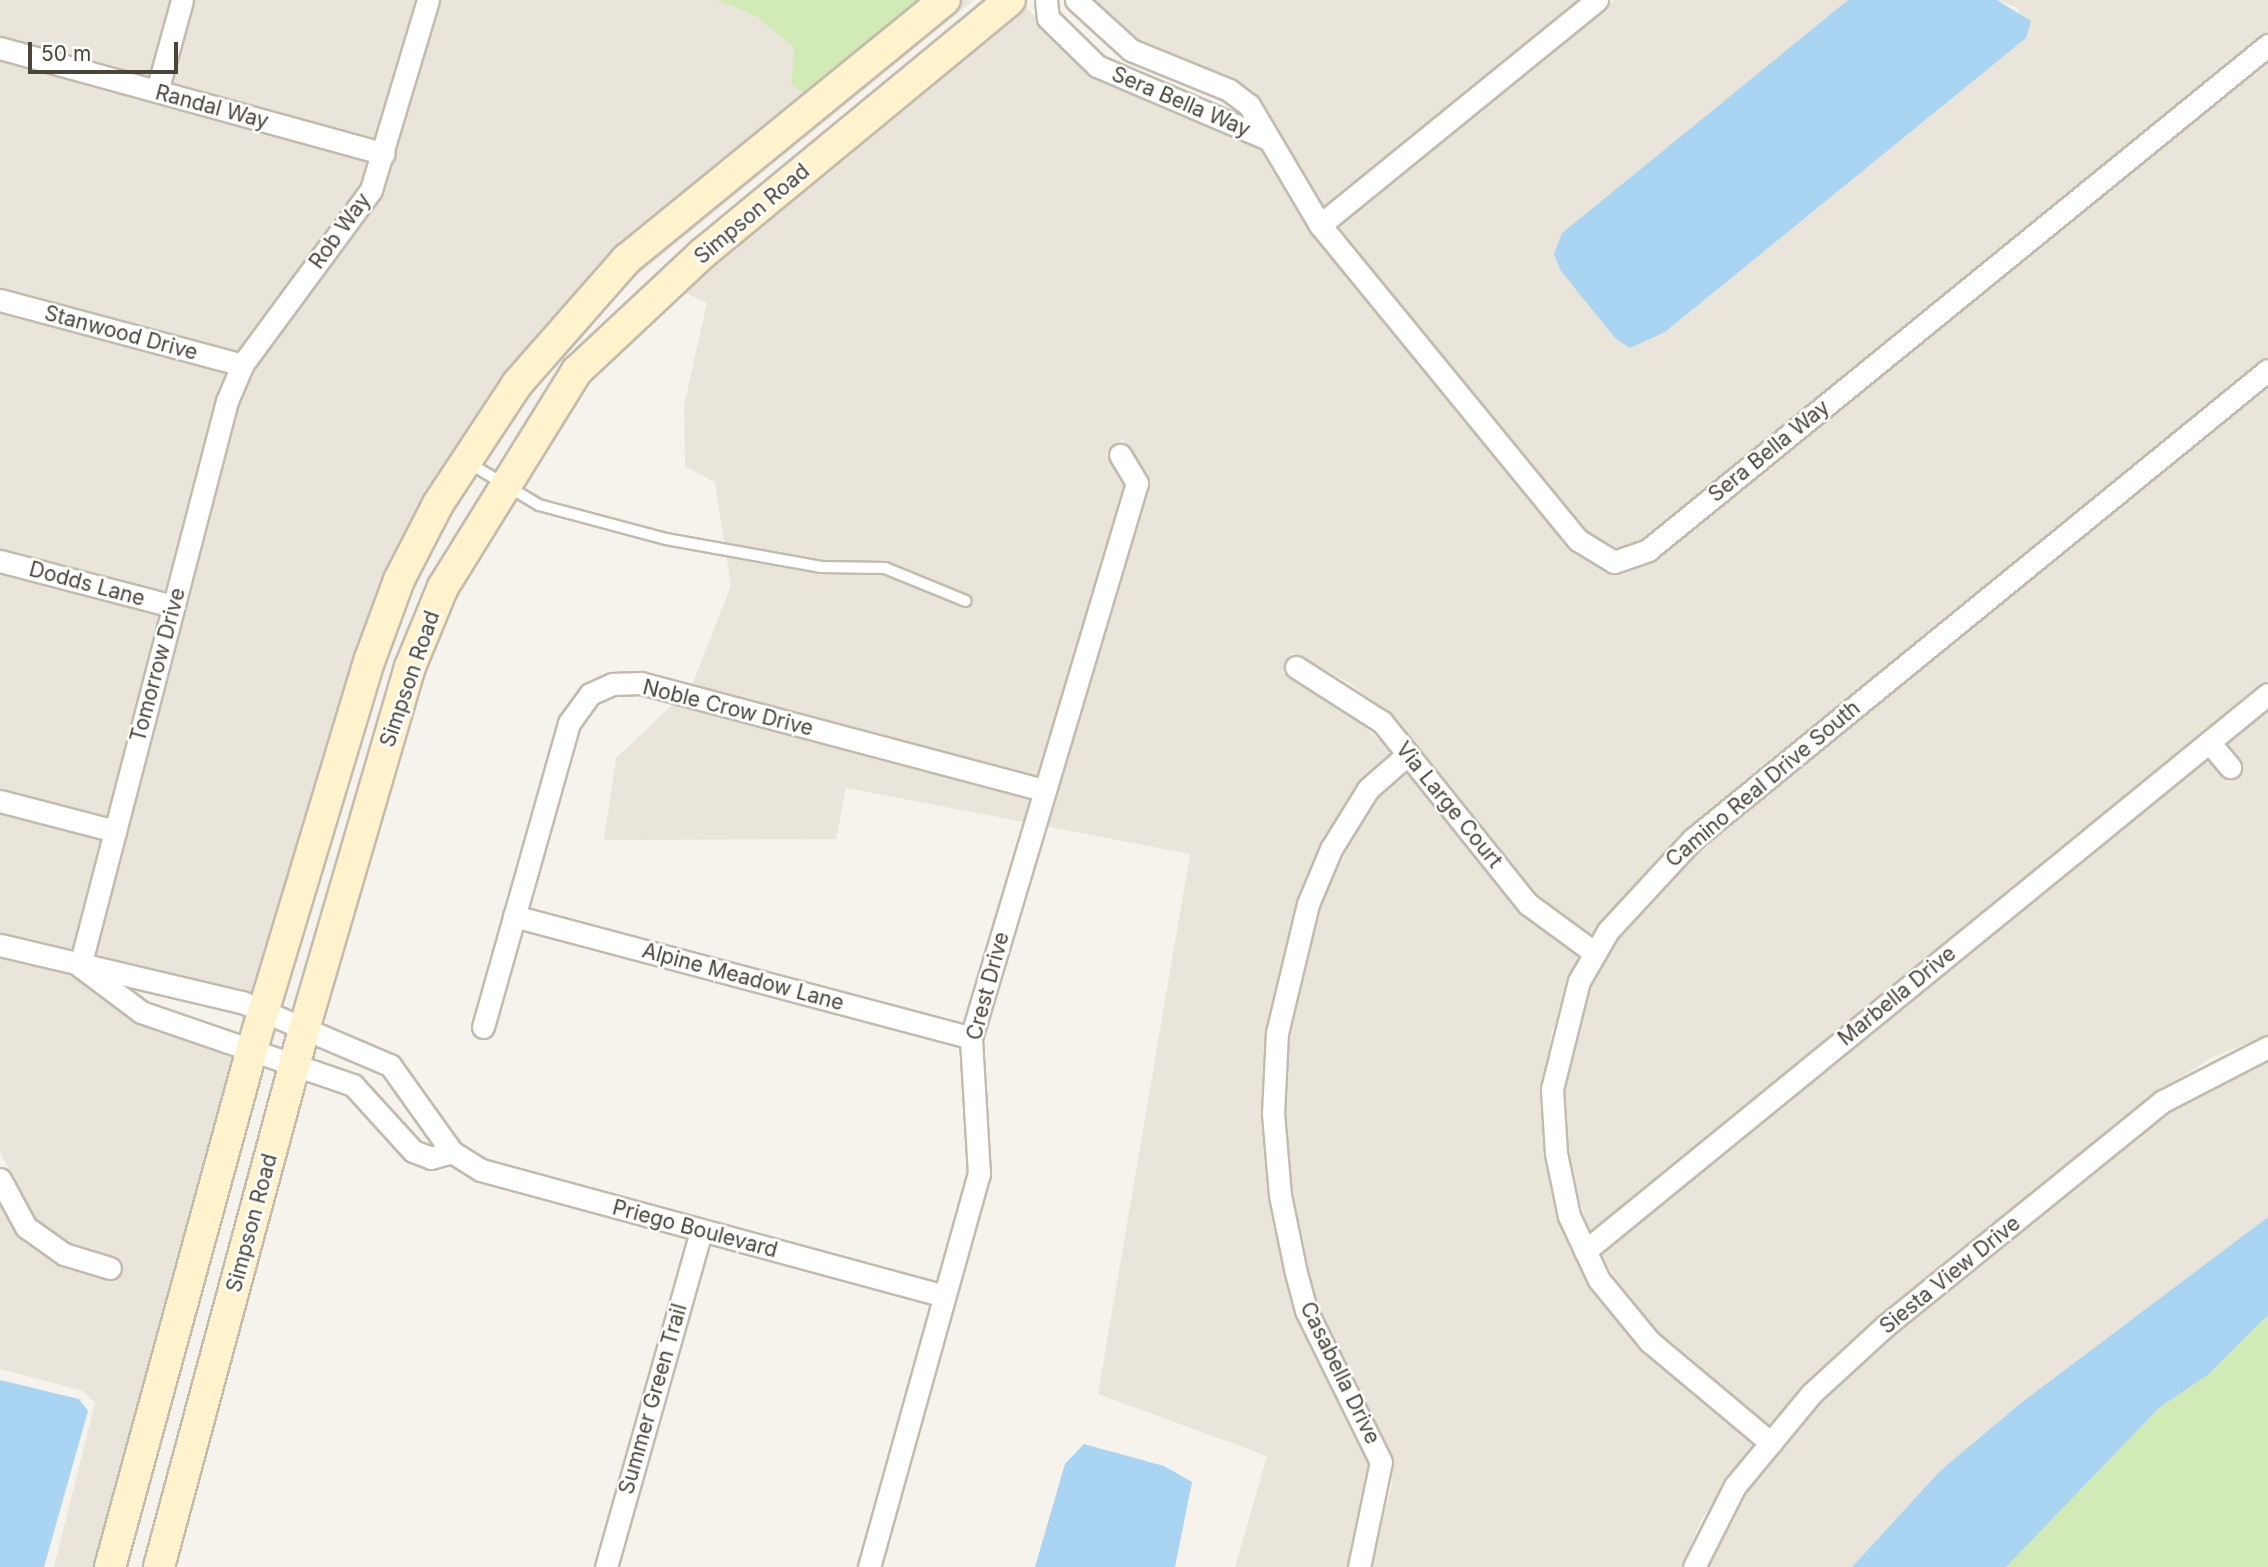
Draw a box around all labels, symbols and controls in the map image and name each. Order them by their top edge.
scale bar [32,28,182,72]
text: 50 m [41,41,91,66]
street label: Sera Bella Way [1108,61,1254,143]
street label: Randal Way [153,80,271,134]
street label: Simpson Road [689,159,815,269]
street label: Rob Way [304,188,376,274]
street label: Stanwood Drive [42,300,200,366]
street label: Sera Bella Way [1704,395,1834,507]
street label: Dodds Lane [26,556,148,612]
street label: Tomorrow Drive [125,585,191,745]
street label: Simpson Road [375,608,445,750]
street label: Noble Crow Drive [640,675,816,741]
street label: Camino Real Drive South [1661,695,1865,873]
street label: Via Large Court [1390,737,1508,873]
street label: Crest Drive [961,929,1015,1043]
street label: Alpine Meadow Lane [639,938,847,1016]
street label: Marbella Drive [1833,941,1961,1051]
street label: Simpson Road [221,1151,283,1295]
street label: Priego Boulevard [610,1195,780,1263]
street label: Siesta View Drive [1875,1211,2025,1339]
street label: Casabella Drive [1295,1298,1385,1448]
street label: Summer Green Trail [614,1301,692,1497]

